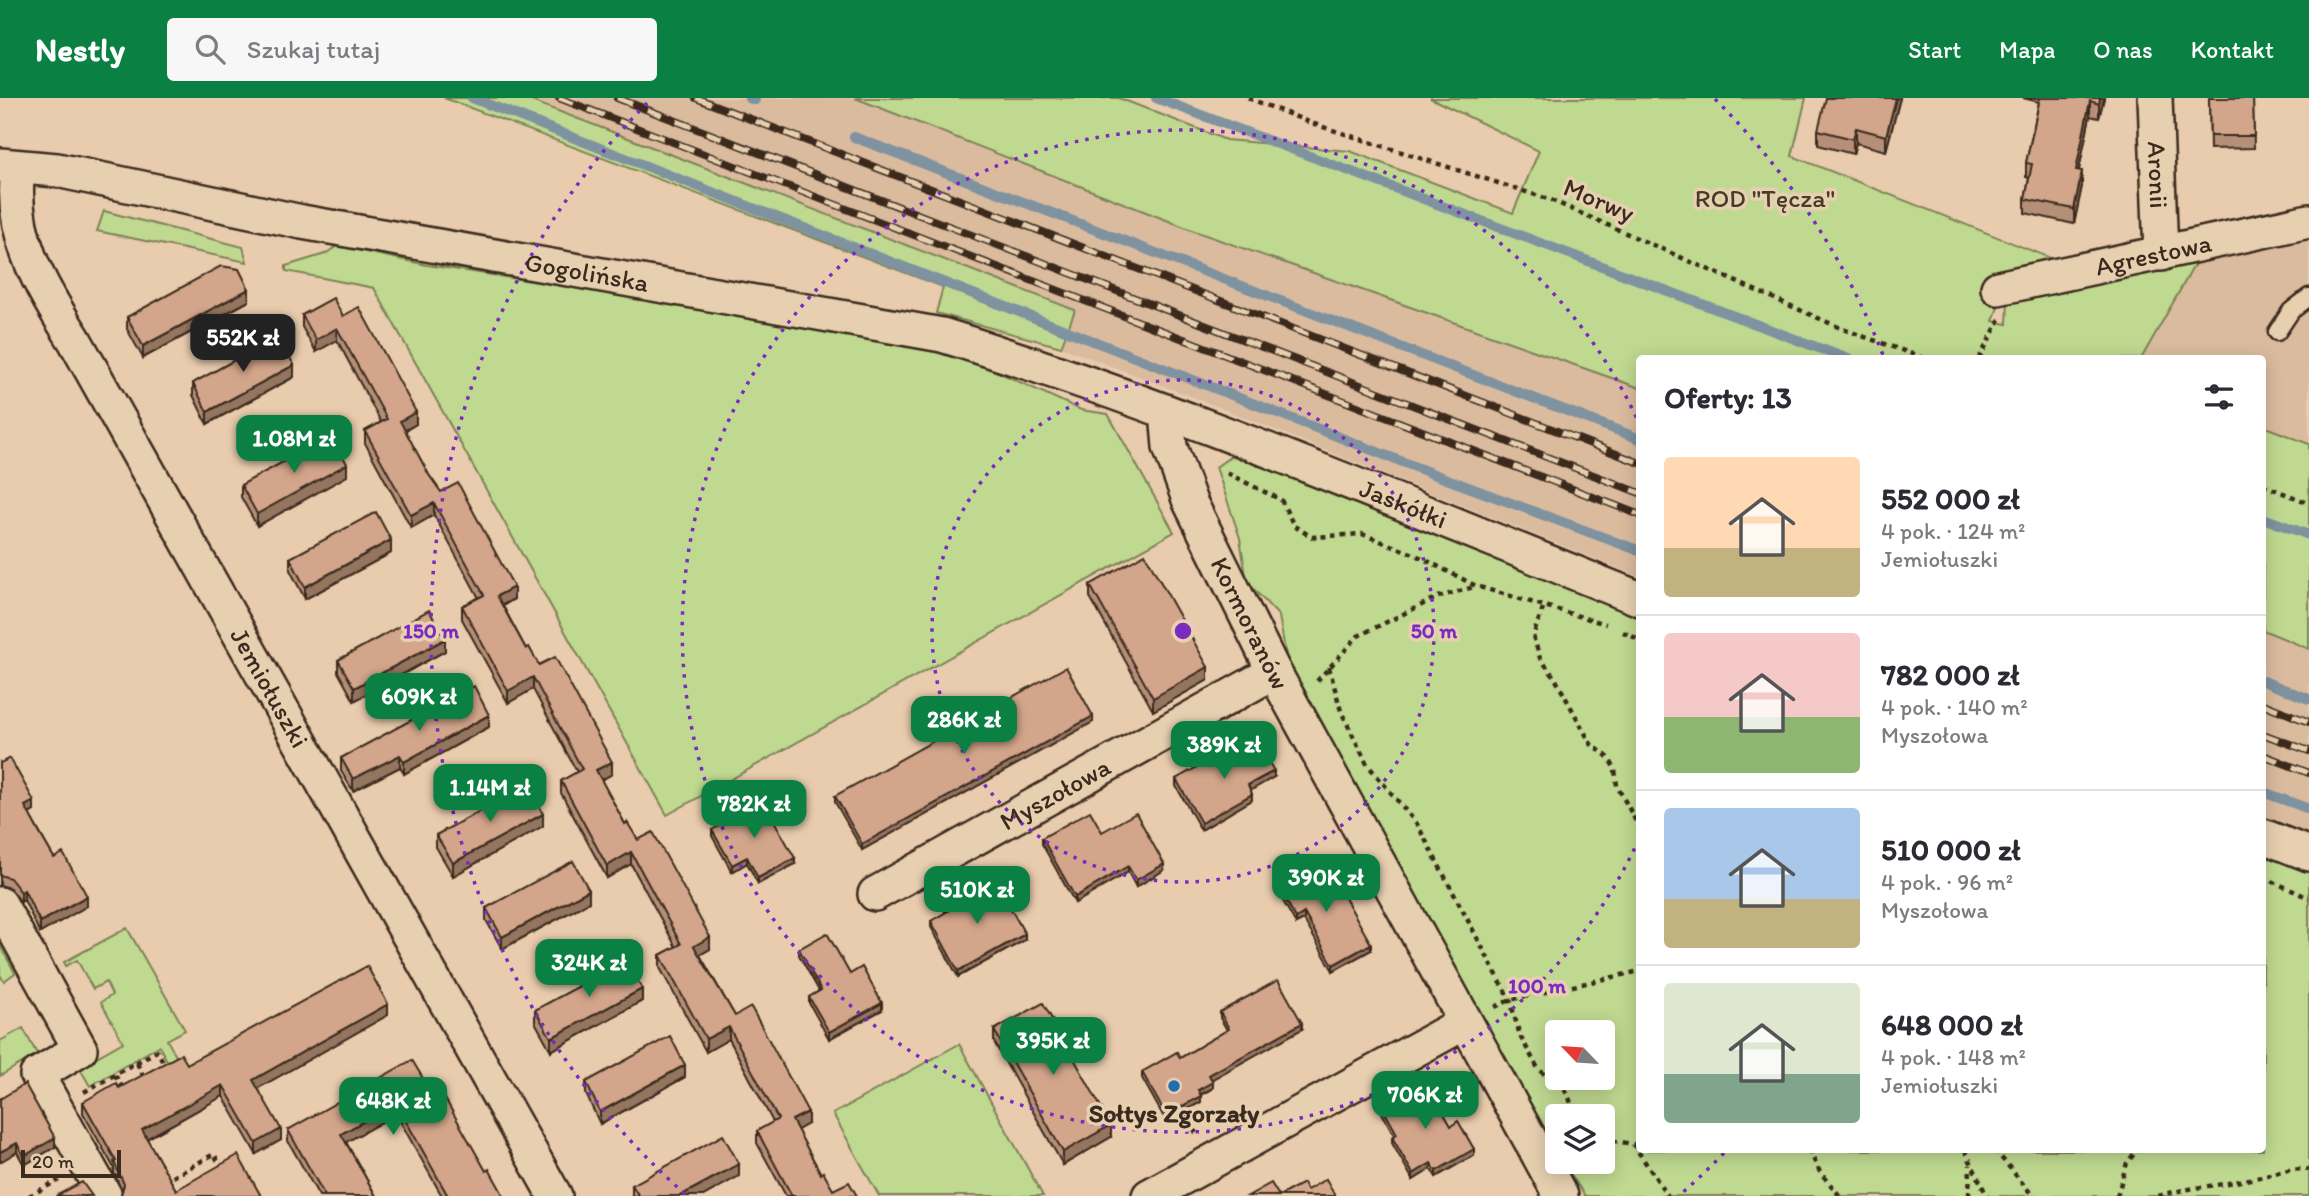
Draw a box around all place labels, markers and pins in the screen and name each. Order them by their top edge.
pin: 552K zł [178,314,308,374]
pin: 1.08M zł [222,416,366,475]
centre of rings [1171,619,1195,643]
pin: 609K zł [354,674,484,733]
pin: 286K zł [899,696,1029,756]
pin: 389K zł [1159,722,1289,781]
pin: 1.14M zł [418,764,562,824]
pin: 782K zł [689,780,819,840]
pin: 390K zł [1261,854,1391,914]
pin: 510K zł [912,866,1042,926]
pin: 324K zł [524,940,654,999]
pin: 395K zł [988,1018,1118,1077]
pin: 706K zł [1360,1072,1490,1131]
pin: 648K zł [328,1077,458,1137]
marker: Sołtys Zgorzały [1166,1078,1182,1094]
place label: Sołtys Zgorzały [1089,1097,1260,1129]

